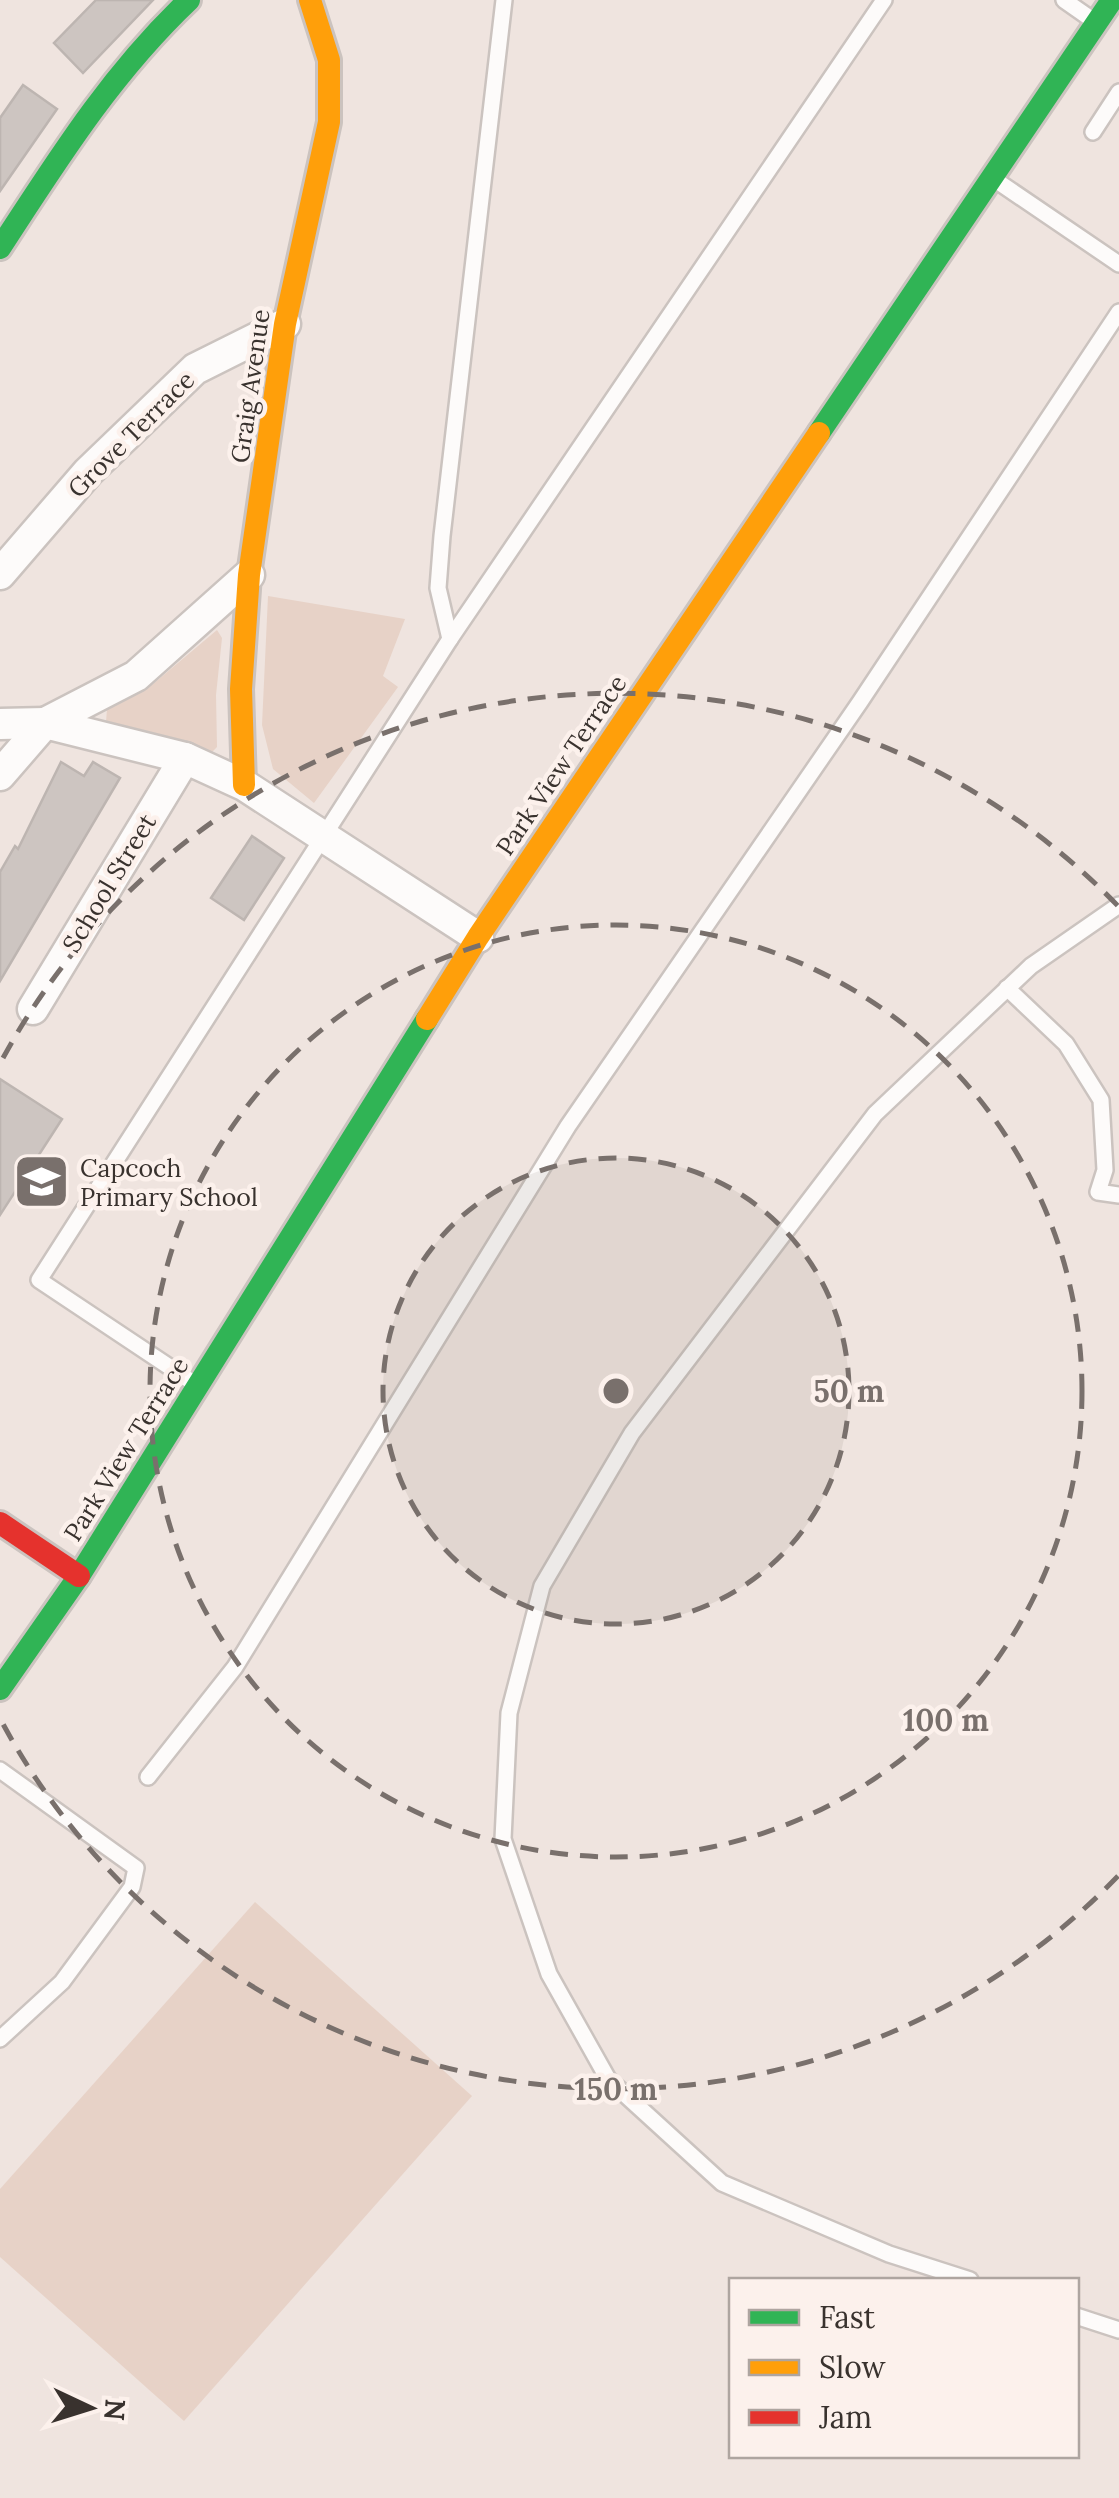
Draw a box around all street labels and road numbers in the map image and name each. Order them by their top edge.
street label: Graig Avenue [223,307,277,465]
street label: Grove Terrace [61,364,201,504]
street label: Park View Terrace [489,669,633,861]
street label: School Street [55,808,163,958]
street label: Park View Terrace [57,1351,195,1547]

